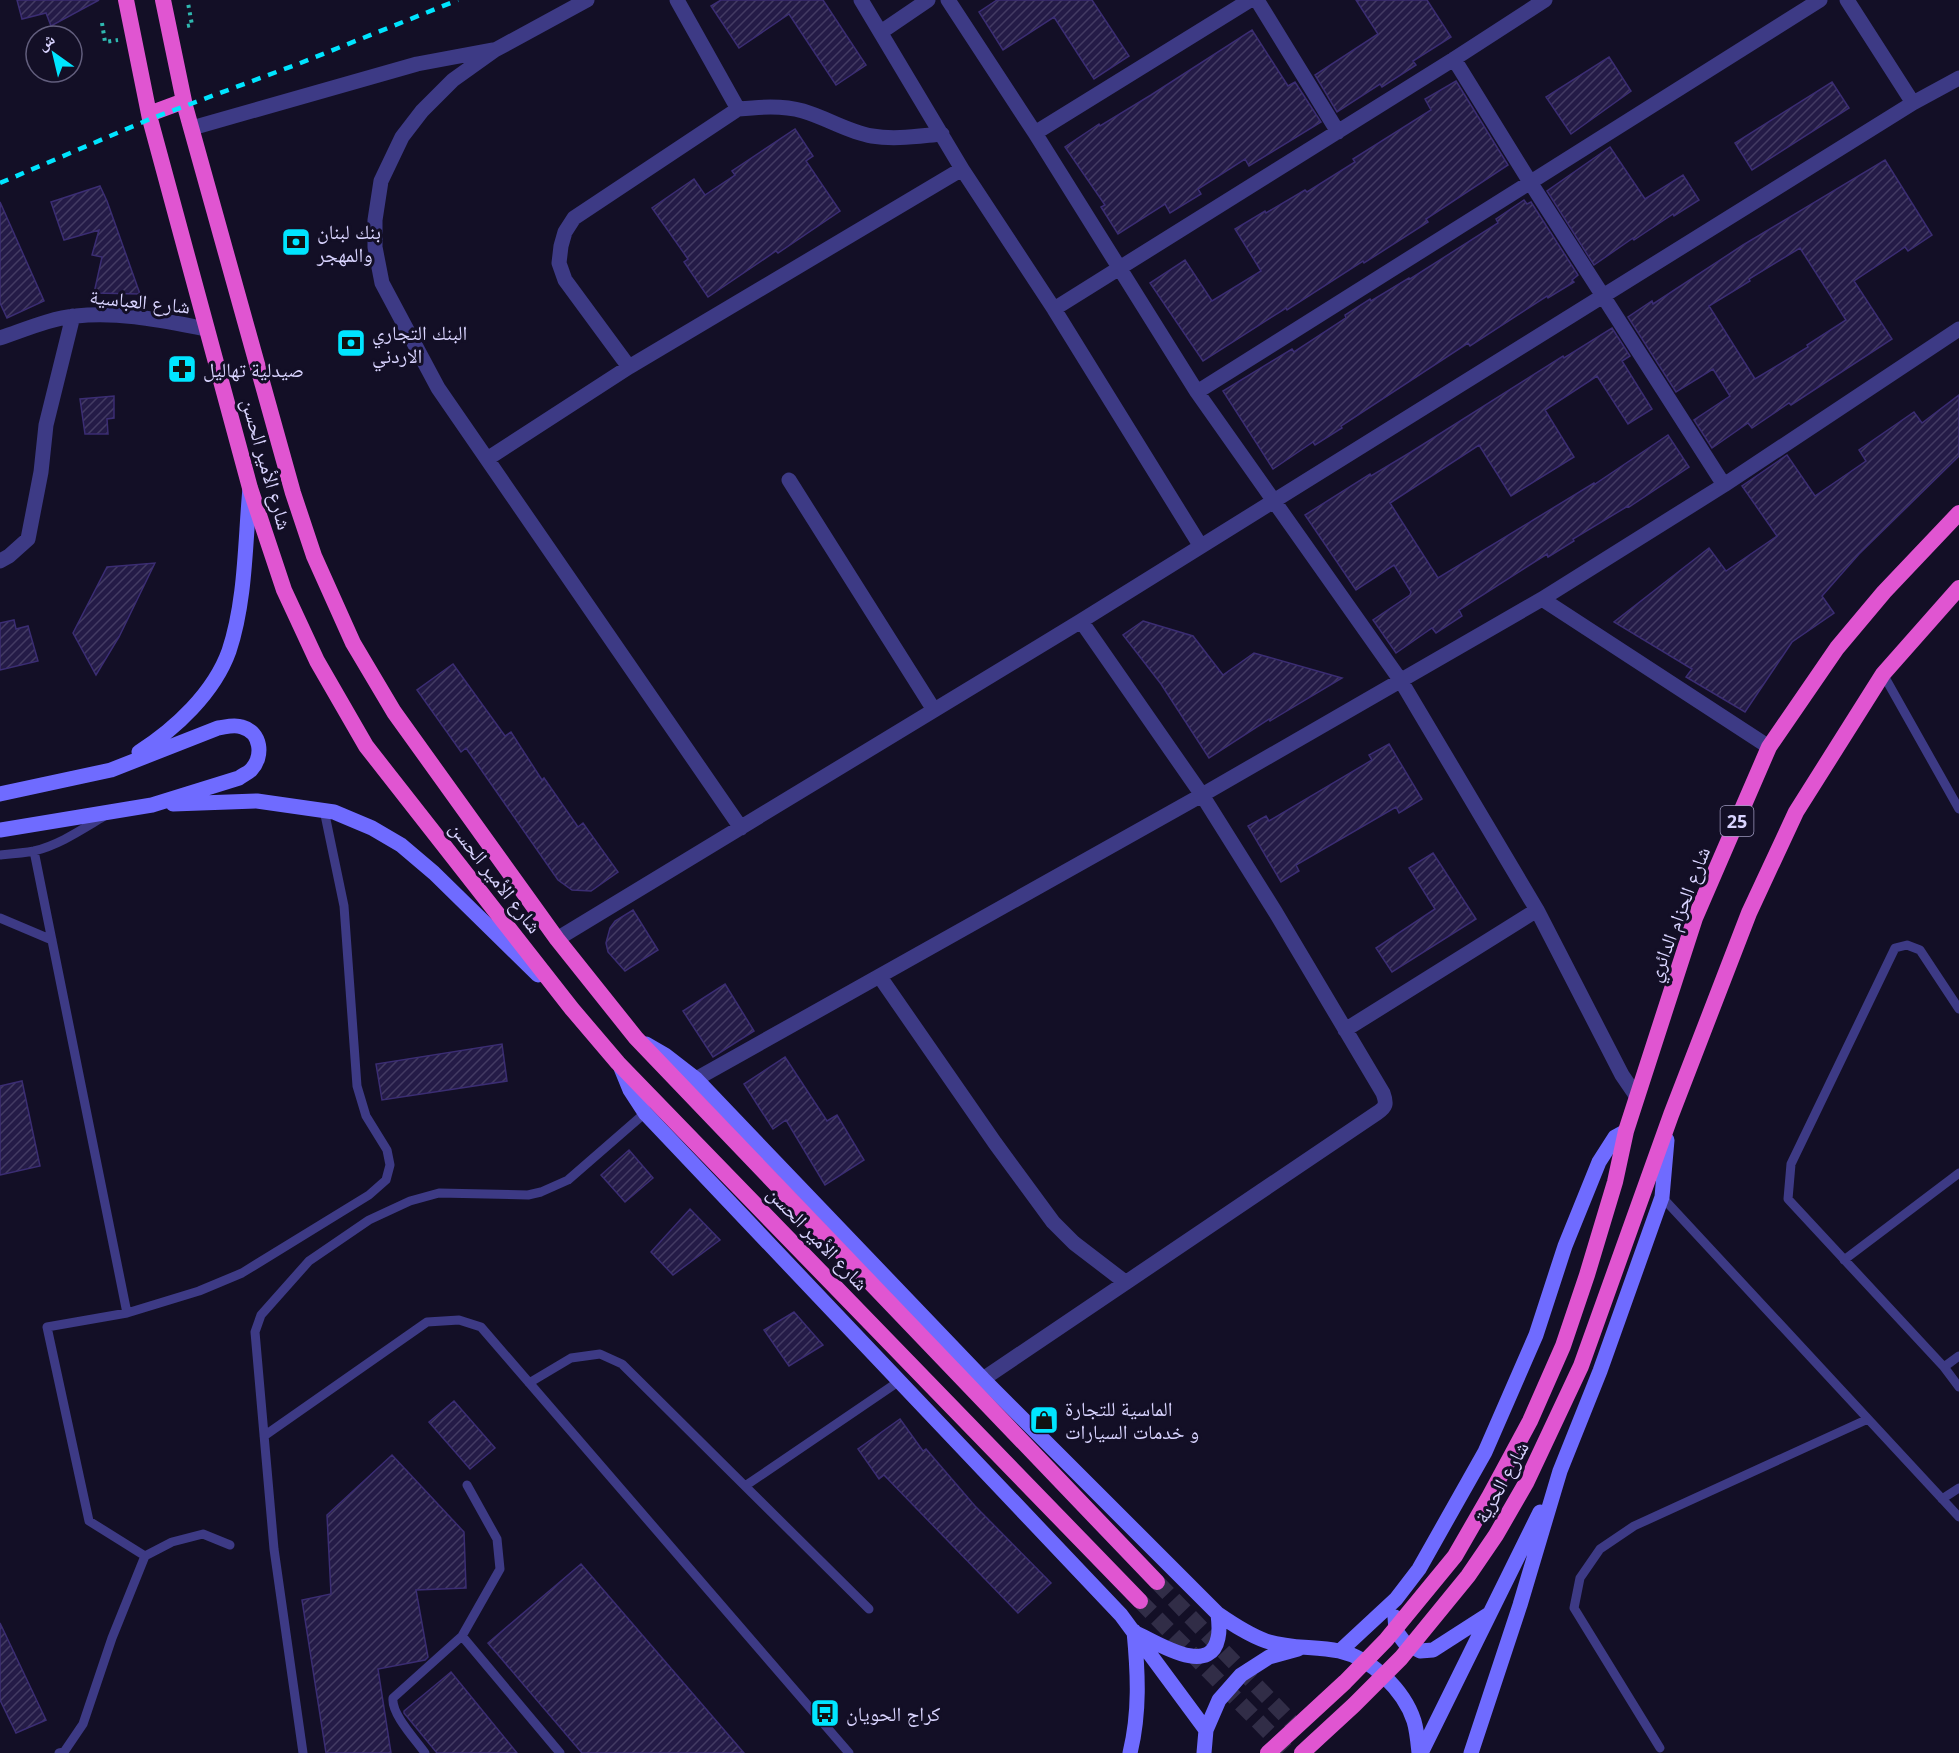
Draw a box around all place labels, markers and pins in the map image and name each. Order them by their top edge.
place label: بنك لبنان والمهجر [316,218,381,268]
bank icon: بنك لبنان والمهجر [280,226,312,258]
place label: البنك التجاري الاردني [372,319,467,372]
bank icon: البنك التجاري الاردني [335,327,367,359]
pharmacy icon: صيدلية تهاليل [166,353,198,385]
place label: صيدلية تهاليل [203,356,304,383]
place label: الماسية للتجارة و خدمات السيارات [1065,1395,1199,1445]
shop icon: الماسية للتجارة و خدمات السيارات [1028,1404,1060,1436]
bus stop icon: كراج الحويان [809,1697,841,1729]
place label: كراج الحويان [846,1700,940,1727]

